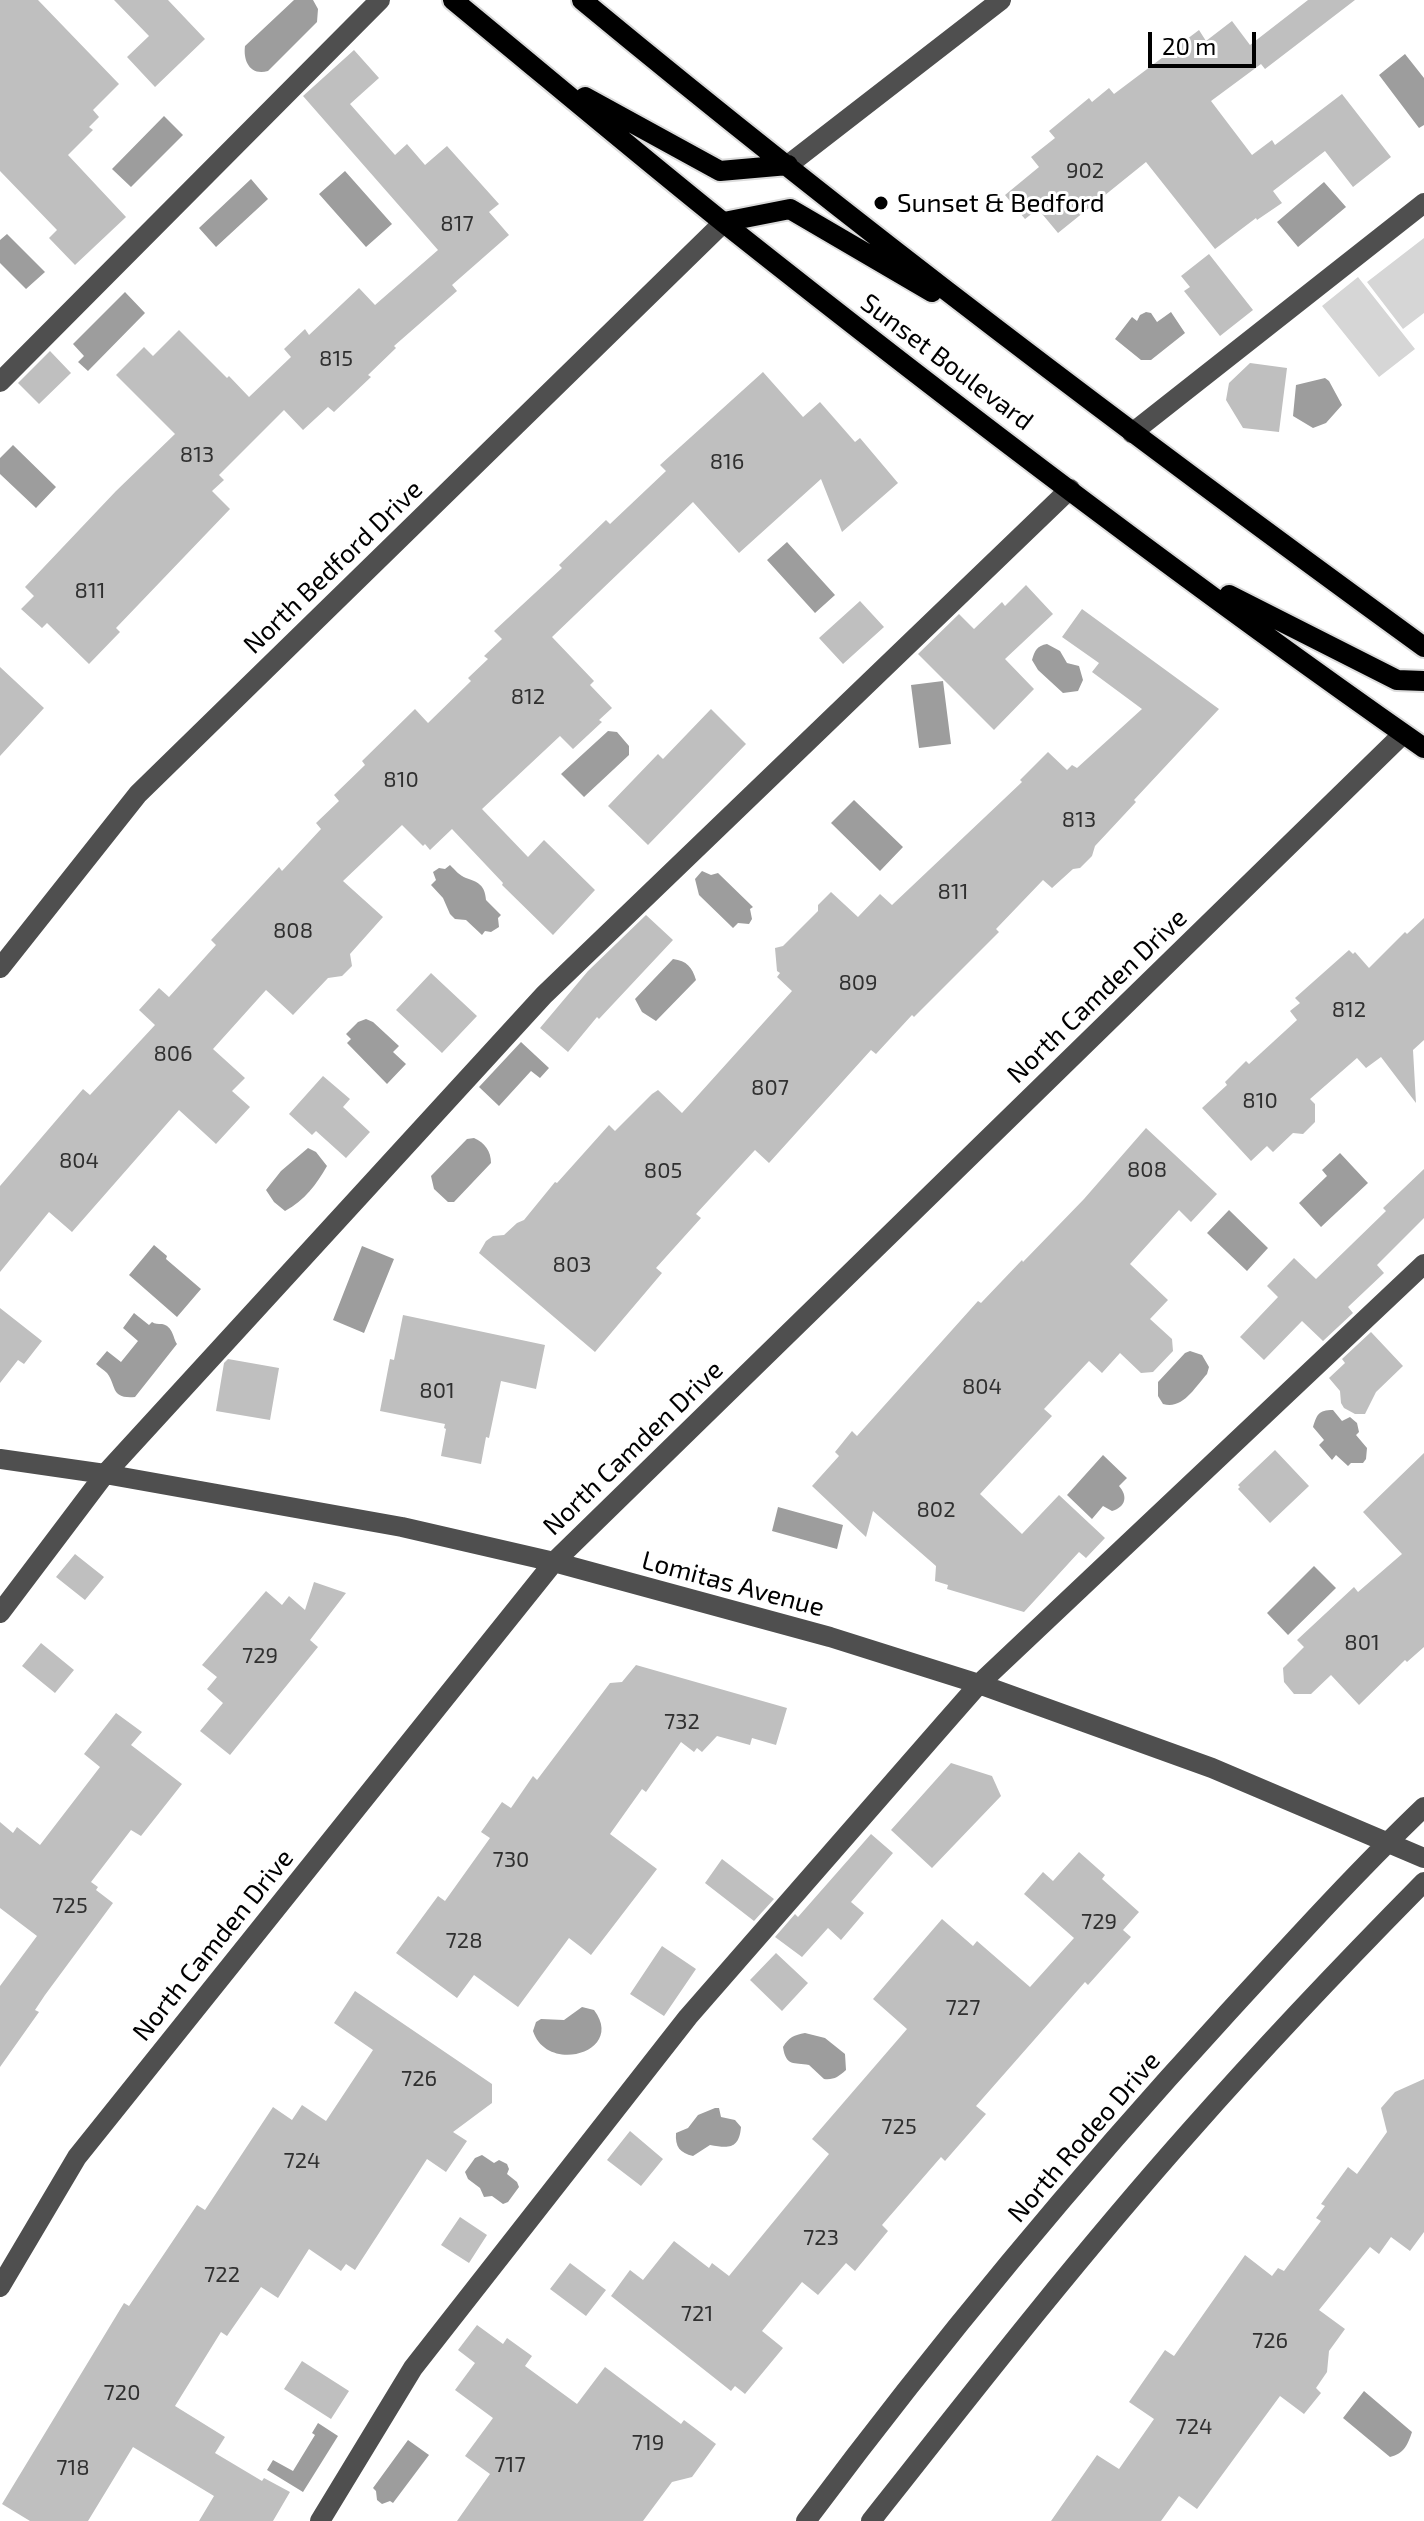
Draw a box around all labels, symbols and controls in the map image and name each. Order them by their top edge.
scale bar [1152,16,1260,66]
text: 20 m [1162,31,1216,60]
house number: 902 [1066,158,1104,184]
place label: Sunset & Bedford [897,187,1105,219]
marker: Sunset & Bedford [872,194,890,212]
house number: 817 [440,211,474,237]
street label: Sunset Boulevard [855,287,1039,437]
house number: 815 [319,346,353,372]
house number: 813 [180,442,214,468]
house number: 816 [710,449,744,475]
street label: North Bedford Drive [237,474,429,660]
house number: 811 [75,578,105,604]
house number: 812 [511,684,545,710]
house number: 810 [383,767,419,793]
house number: 813 [1062,807,1096,833]
house number: 811 [938,879,968,905]
street label: North Camden Drive [1001,902,1193,1090]
house number: 808 [273,918,313,944]
house number: 809 [838,970,878,996]
house number: 812 [1332,997,1366,1023]
house number: 806 [153,1041,193,1067]
house number: 807 [751,1075,789,1101]
house number: 810 [1242,1088,1278,1114]
house number: 804 [59,1148,99,1174]
house number: 808 [1127,1157,1167,1183]
house number: 805 [644,1158,682,1184]
house number: 803 [553,1252,591,1278]
street label: North Camden Drive [537,1354,729,1542]
house number: 804 [962,1374,1002,1400]
house number: 801 [419,1378,455,1404]
house number: 802 [917,1497,955,1523]
street label: Lomitas Avenue [638,1545,828,1623]
house number: 801 [1344,1630,1380,1656]
house number: 729 [242,1643,278,1669]
house number: 732 [664,1709,700,1735]
street label: North Camden Drive [126,1843,300,2047]
house number: 730 [493,1847,529,1873]
house number: 725 [52,1893,88,1919]
house number: 729 [1081,1909,1117,1935]
house number: 728 [446,1928,482,1954]
house number: 727 [946,1995,980,2021]
street label: North Rodeo Drive [1001,2045,1167,2229]
house number: 726 [401,2066,437,2092]
house number: 725 [881,2114,917,2140]
house number: 724 [283,2148,321,2174]
house number: 723 [803,2225,839,2251]
house number: 722 [204,2262,240,2288]
house number: 721 [681,2301,713,2327]
house number: 726 [1252,2328,1288,2354]
house number: 720 [104,2380,140,2406]
house number: 724 [1175,2414,1213,2440]
house number: 719 [632,2430,664,2456]
house number: 717 [494,2452,526,2478]
house number: 718 [56,2455,90,2481]

